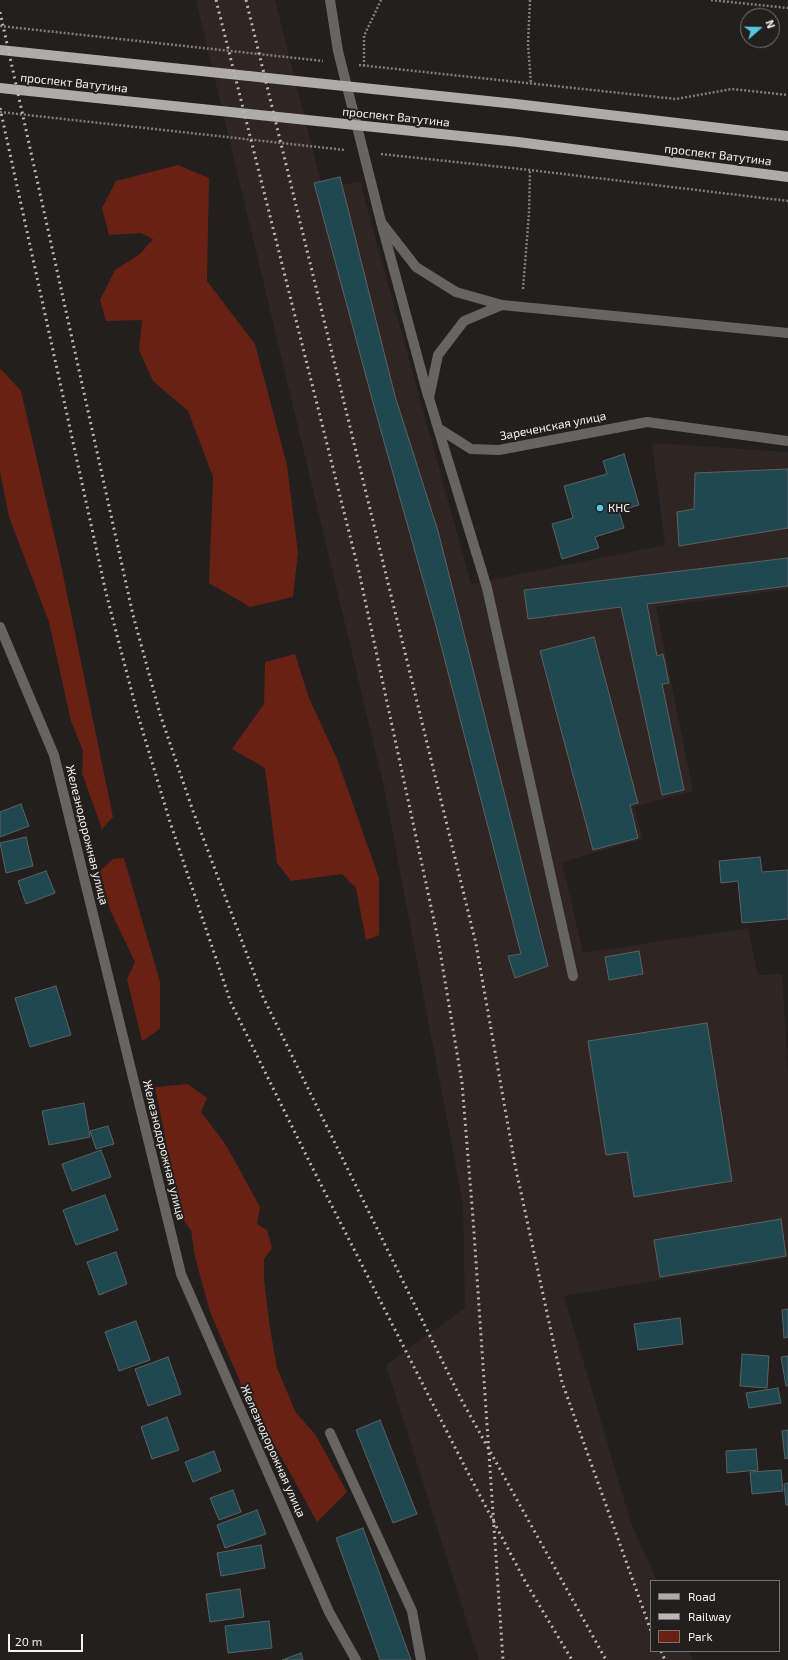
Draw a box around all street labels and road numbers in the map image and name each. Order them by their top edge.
street label: проспект Ватутина [20,70,128,96]
street label: проспект Ватутина [342,104,450,130]
street label: проспект Ватутина [664,141,772,169]
street label: Зареченская улица [499,409,607,443]
street label: Железнодорожная улица [63,764,111,906]
street label: Железнодорожная улица [140,1079,188,1221]
street label: Железнодорожная улица [237,1382,309,1520]

